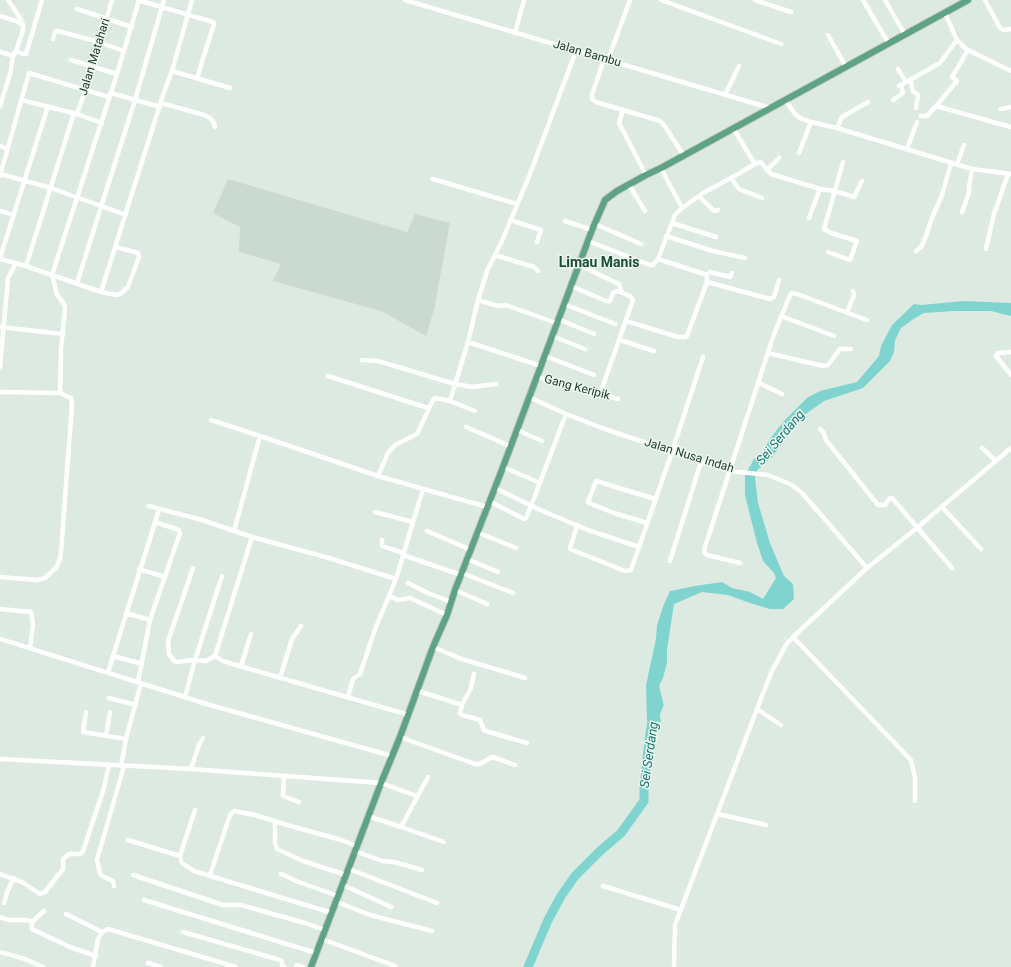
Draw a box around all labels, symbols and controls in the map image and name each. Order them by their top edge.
street label: Jalan Matahari [76,17,114,97]
street label: Jalan Bambu [551,37,623,71]
district label: Limau Manis [559,255,639,271]
street label: Gang Keripik [543,372,611,404]
water label: Sei Serdang [754,407,808,469]
street label: Jalan Nusa Indah [642,436,736,476]
water label: Sei Serdang [638,721,662,789]

